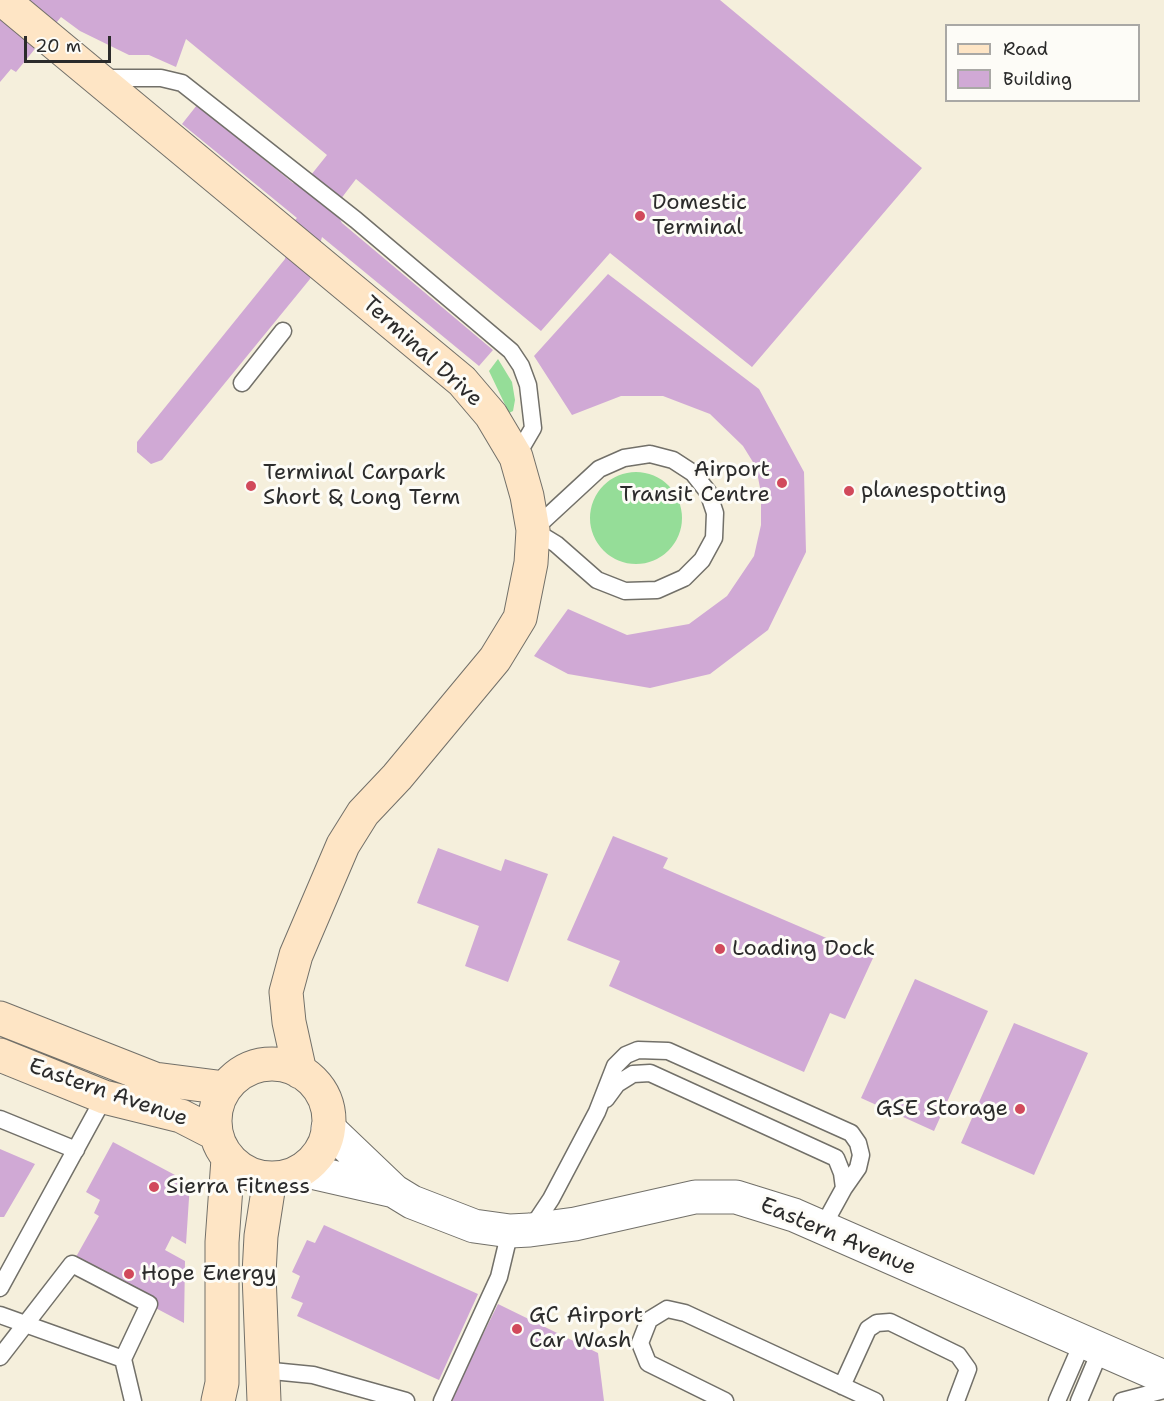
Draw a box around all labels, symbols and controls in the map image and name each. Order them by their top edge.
scale bar [27,24,114,62]
legend [945,24,1140,102]
text: 20 m [35,34,81,58]
text: Road [1003,37,1048,61]
text: Building [1003,67,1072,91]
place label: Domestic Terminal [652,190,747,242]
marker: Domestic Terminal [633,209,647,223]
street label: Terminal Drive [357,291,487,413]
place label: Airport Transit Centre [619,457,770,508]
place label: Terminal Carpark Short & Long Term [263,460,460,512]
marker: Airport Transit Centre [775,476,789,490]
place label: planespotting [861,478,1006,504]
marker: Terminal Carpark Short & Long Term [244,479,258,493]
marker: planespotting [842,484,856,498]
place label: Loading Dock [732,936,875,962]
marker: Loading Dock [713,942,727,956]
street label: Eastern Avenue [25,1053,191,1133]
place label: GSE Storage [876,1096,1008,1122]
marker: GSE Storage [1013,1102,1027,1116]
place label: Sierra Fitness [166,1174,310,1200]
marker: Sierra Fitness [147,1180,161,1194]
street label: Eastern Avenue [756,1192,920,1282]
place label: Hope Energy [141,1261,277,1287]
marker: Hope Energy [122,1267,136,1281]
place label: GC Airport Car Wash [529,1303,643,1354]
marker: GC Airport Car Wash [510,1322,524,1336]

